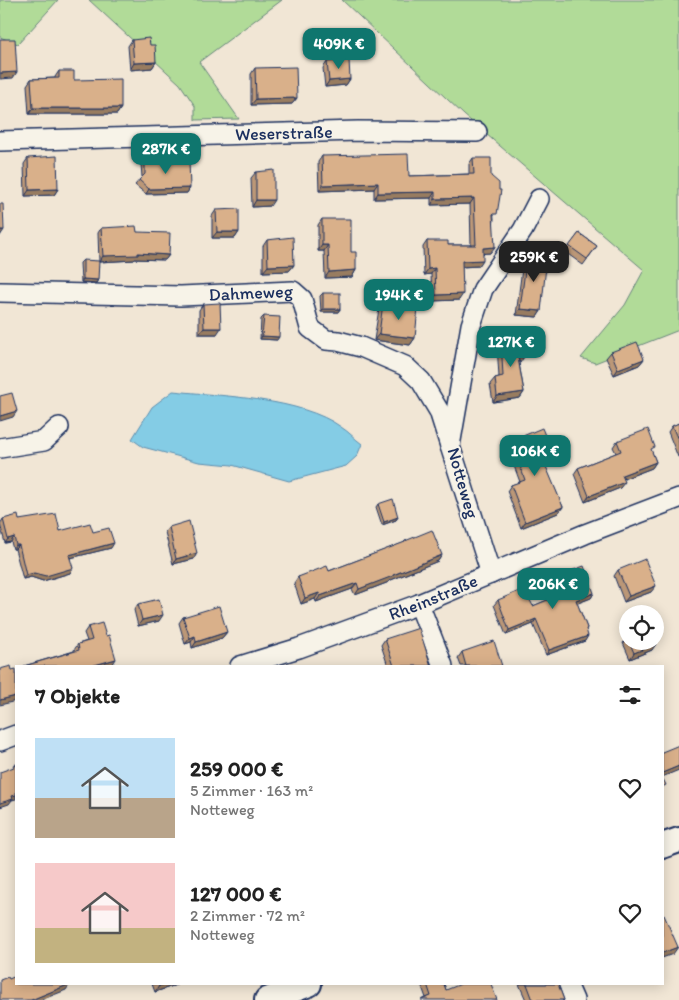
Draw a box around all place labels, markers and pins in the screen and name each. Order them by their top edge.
pin: 409K € [298,28,380,70]
pin: 287K € [125,132,207,175]
pin: 259K € [493,240,575,283]
pin: 194K € [358,278,440,321]
pin: 127K € [470,326,552,368]
pin: 106K € [494,434,576,477]
pin: 206K € [512,568,594,610]

